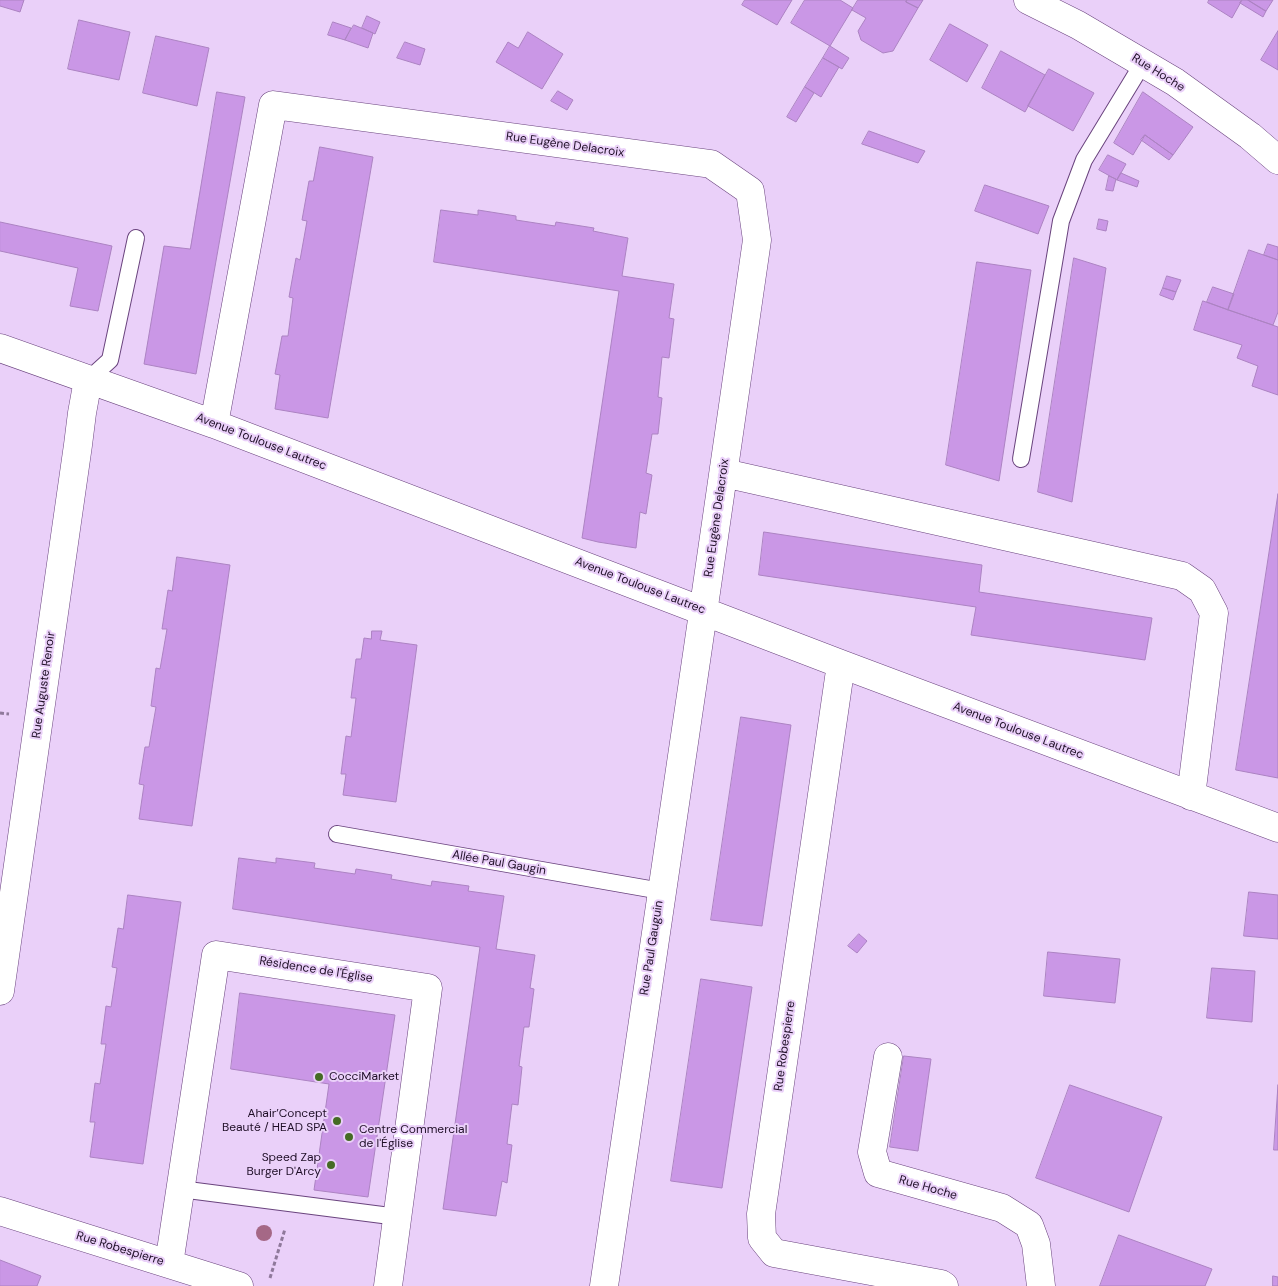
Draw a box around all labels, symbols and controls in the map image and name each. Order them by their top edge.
street label: Rue Hoche [1129,51,1187,95]
street label: Rue Eugène Delacroix [505,130,625,160]
street label: Avenue Toulouse Lautrec [194,410,328,474]
street label: Rue Eugène Delacroix [702,458,732,578]
street label: Avenue Toulouse Lautrec [573,554,707,618]
street label: Rue Auguste Renoir [29,631,59,739]
street label: Avenue Toulouse Lautrec [951,699,1085,763]
street label: Allée Paul Gaugin [451,848,547,878]
street label: Rue Paul Gauguin [637,900,667,996]
street label: Résidence de l'Église [258,954,374,986]
street label: Rue Robespierre [772,1000,798,1092]
place label: CocciMarket [329,1070,399,1084]
marker: CocciMarket [313,1071,325,1083]
place label: Ahair’Concept Beauté / HEAD SPA [222,1107,327,1135]
marker: Ahair’Concept Beauté / HEAD SPA [331,1115,343,1127]
place label: Centre Commercial de l'Église [359,1123,467,1151]
marker: Centre Commercial de l'Église [343,1131,355,1143]
place label: Speed Zap Burger D'Arcy [247,1151,321,1179]
marker: Speed Zap Burger D'Arcy [325,1159,337,1171]
street label: Rue Hoche [897,1173,959,1203]
street label: Rue Robespierre [74,1229,166,1269]

